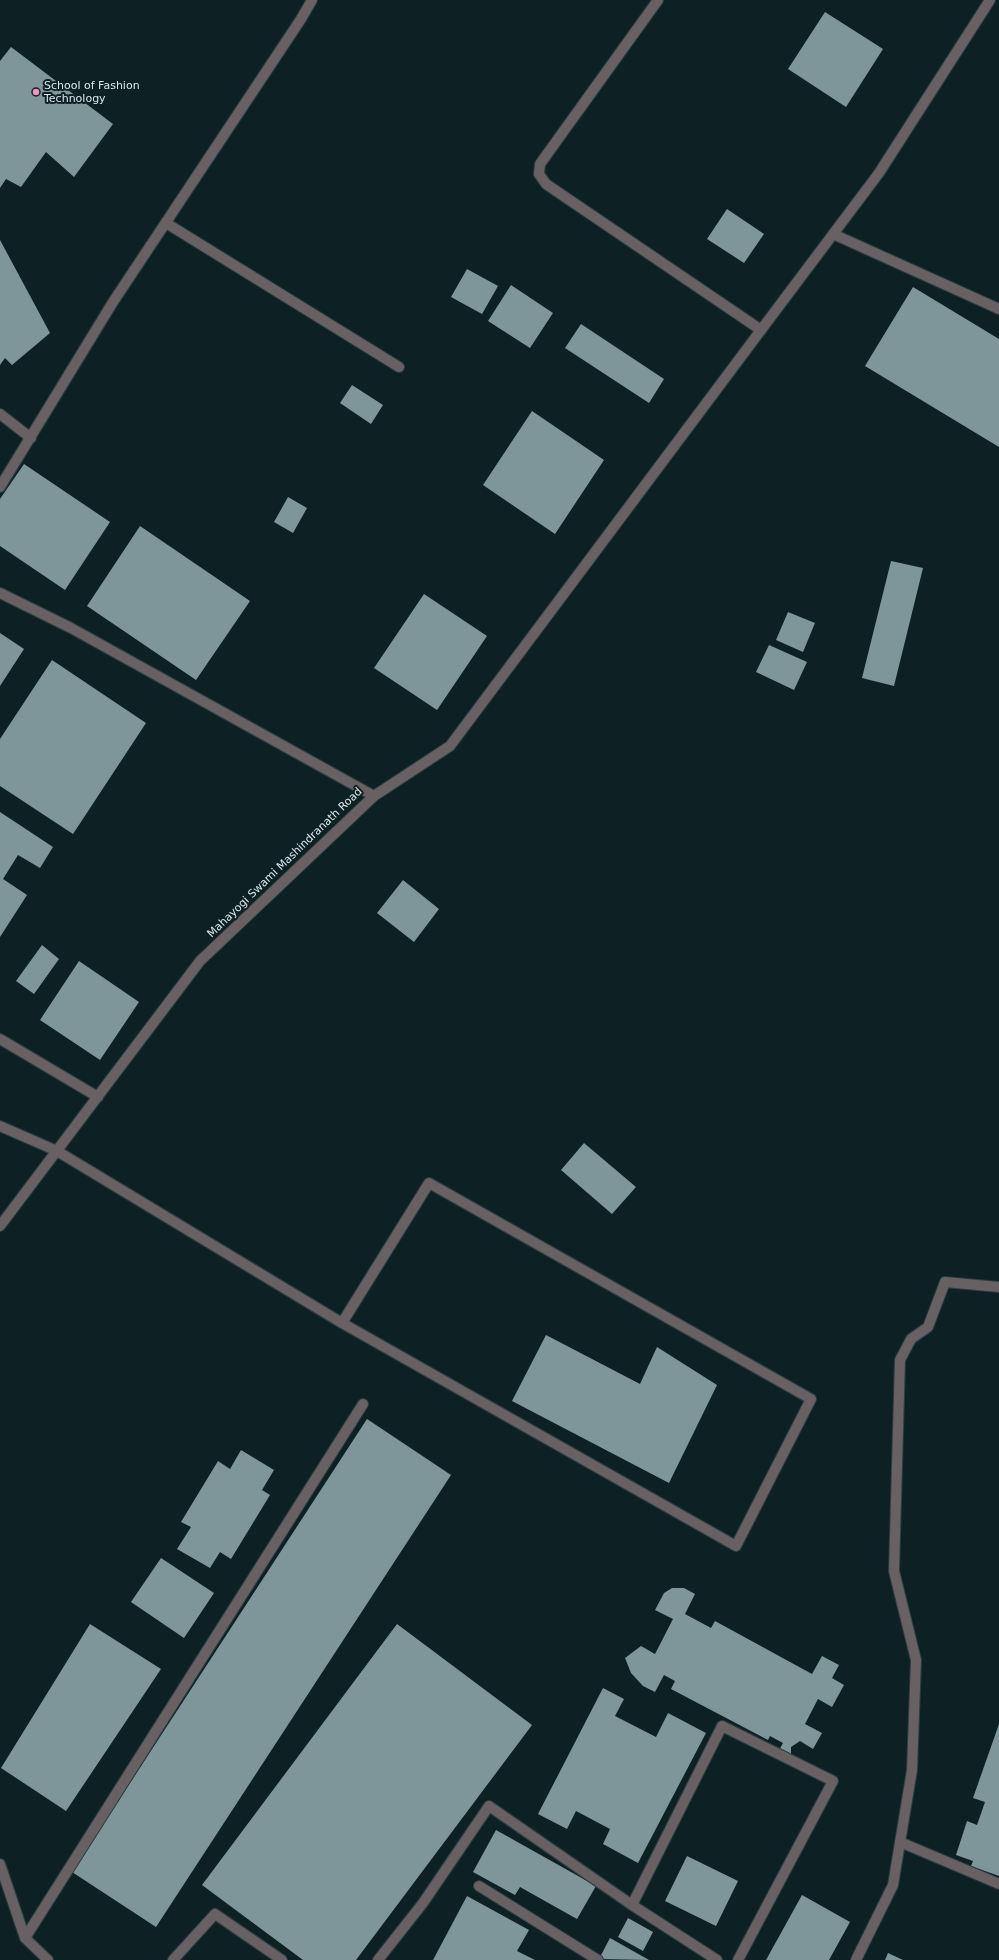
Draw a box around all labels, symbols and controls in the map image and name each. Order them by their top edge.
place label: School of Fashion Technology [44,79,140,105]
marker: School of Fashion Technology [31,87,41,97]
street label: Mahayogi Swami Mashindranath Road [205,785,365,941]

